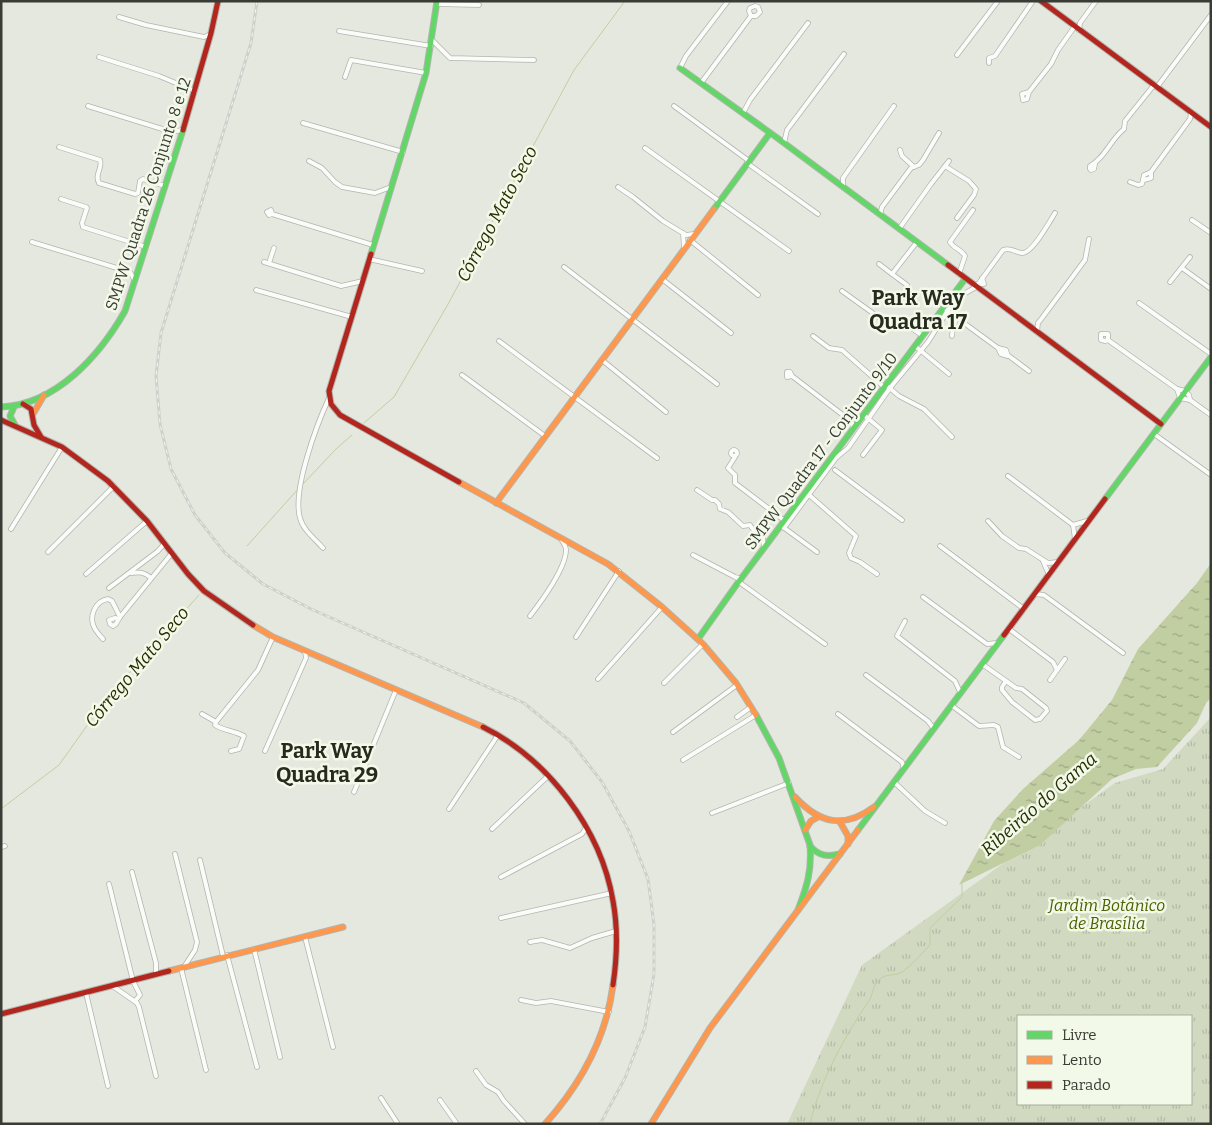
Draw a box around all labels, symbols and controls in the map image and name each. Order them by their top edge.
street label: SMPW Quadra 26 Conjunto 8 e 12 [101,75,195,313]
water label: Córrego Mato Seco [452,142,542,286]
district label: Park Way Quadra 17 [869,285,968,335]
street label: SMPW Quadra 17 - Conjunto 9/10 [741,349,901,553]
water label: Córrego Mato Seco [80,602,194,732]
district label: Park Way Quadra 29 [276,738,378,788]
water label: Ribeirão do Gama [977,748,1101,860]
park label: Jardim Botânico de Brasília [1047,896,1165,933]
legend [1017,1015,1192,1105]
text: Livre [1062,1026,1097,1044]
text: Lento [1062,1051,1102,1069]
text: Parado [1062,1076,1111,1094]

